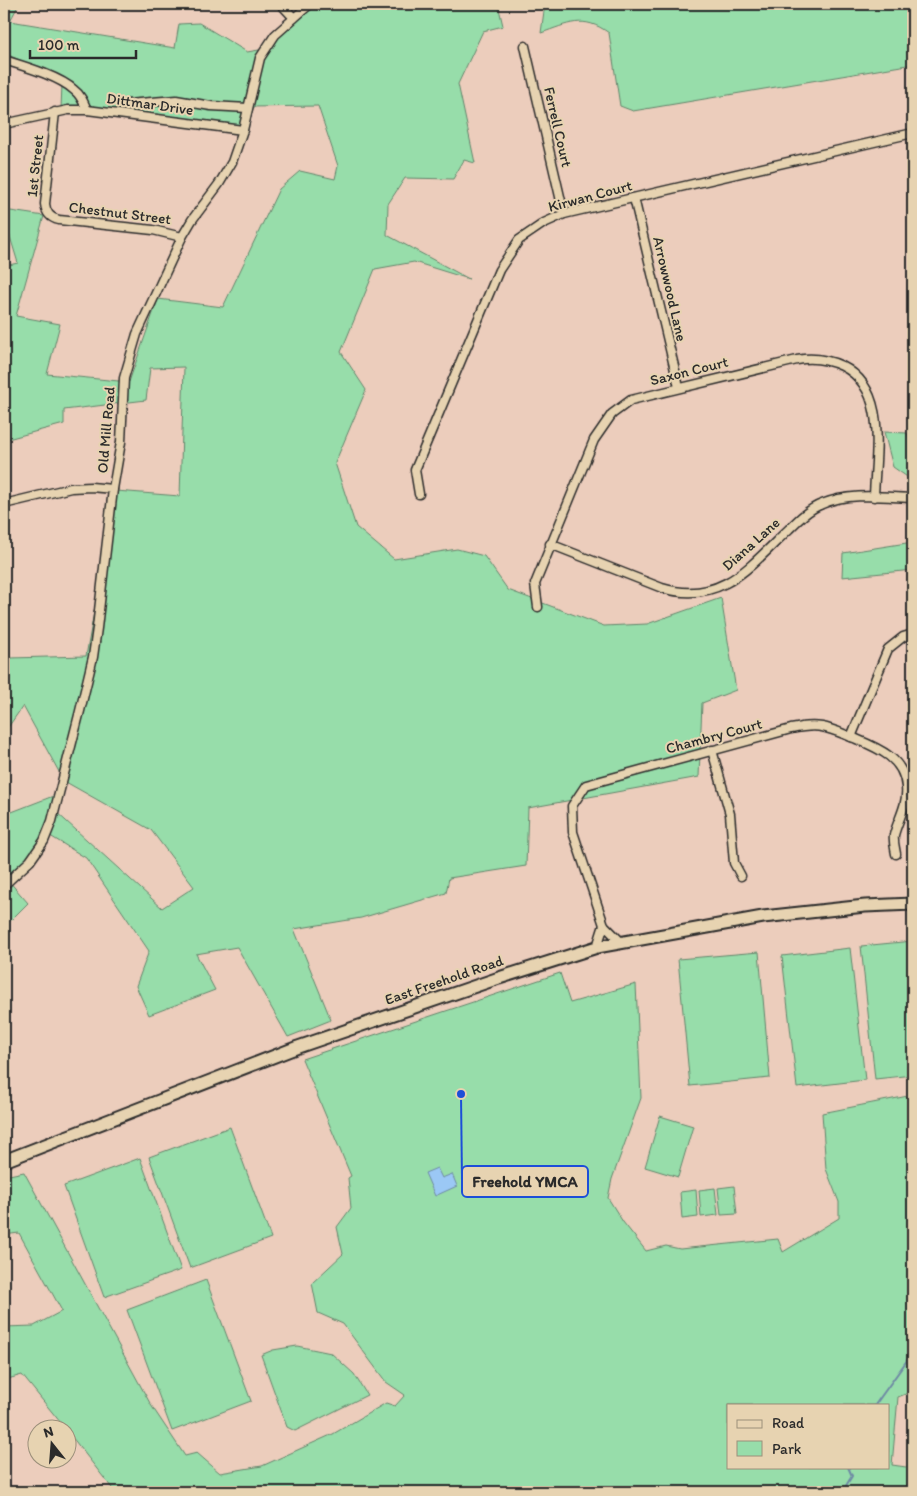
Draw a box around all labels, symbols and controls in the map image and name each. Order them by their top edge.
scale bar [30,28,136,60]
text: 100 m [38,36,80,54]
street label: Ferrell Court [540,85,576,169]
street label: Dittmar Drive [106,89,194,119]
street label: 1st Street [23,134,47,198]
street label: Kirwan Court [546,176,634,216]
street label: Chestnut Street [68,198,173,228]
street label: Arrowwood Lane [649,235,691,343]
street label: Saxon Court [648,353,730,389]
street label: Old Mill Road [93,386,119,474]
street label: Diana Lane [718,513,784,575]
street label: Chambry Court [664,714,764,757]
street label: East Freehold Road [382,951,506,1009]
callout: Freehold YMCA [462,1166,588,1197]
text: Freehold YMCA [472,1172,578,1191]
legend [727,1404,890,1468]
text: Road [772,1414,805,1432]
north arrow [28,1418,78,1468]
text: N [41,1423,55,1442]
text: Park [772,1440,802,1458]

